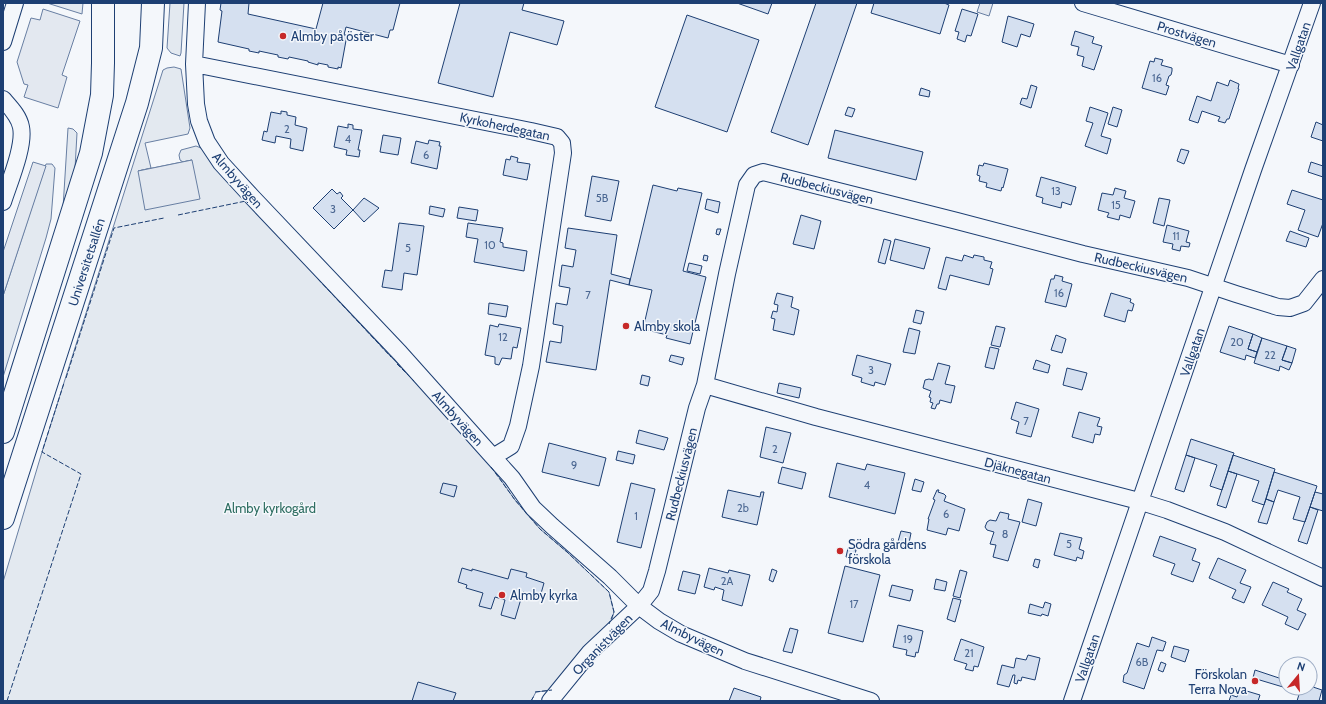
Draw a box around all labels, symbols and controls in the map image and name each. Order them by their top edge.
street label: Prostvägen [1155,17,1219,51]
street label: Vallgatan [1282,20,1314,72]
place label: Almby på öster [291,28,375,44]
marker: Almby på öster [278,31,288,41]
house number: 16 [1152,71,1162,85]
street label: Kyrkoherdegatan [458,109,552,143]
house number: 2 [284,122,290,136]
house number: 4 [345,132,352,146]
house number: 6 [423,148,429,162]
street label: Almbyvägen [209,149,267,211]
street label: Rudbeckiusvägen [779,169,875,207]
house number: 13 [1051,184,1061,198]
house number: 5B [596,191,609,205]
house number: 15 [1111,198,1121,212]
house number: 3 [330,202,336,216]
street label: Universitetsallén [64,216,108,308]
house number: 11 [1172,229,1180,243]
house number: 10 [484,238,496,252]
house number: 5 [405,241,411,255]
street label: Rudbeckiusvägen [1093,248,1189,286]
house number: 16 [1054,286,1064,300]
house number: 7 [585,288,591,302]
place label: Almby skola [634,318,701,334]
marker: Almby skola [621,321,631,331]
street label: Vallgatan [1176,326,1208,378]
house number: 12 [498,330,508,344]
house number: 20 [1230,335,1244,349]
house number: 22 [1264,348,1276,362]
house number: 3 [868,363,874,377]
street label: Almbyvägen [429,387,487,449]
house number: 7 [1023,414,1029,428]
street label: Rudbeckiusvägen [662,426,700,522]
house number: 2 [772,442,778,456]
street label: Djäknegatan [983,453,1053,488]
house number: 9 [571,458,577,472]
house number: 4 [864,478,871,492]
park label: Almby kyrkogård [224,500,316,516]
house number: 2b [737,501,749,515]
house number: 6 [943,507,949,521]
house number: 1 [634,509,638,523]
house number: 8 [1002,527,1008,541]
place label: Södra gårdens förskola [848,536,927,567]
house number: 5 [1066,537,1072,551]
marker: Södra gårdens förskola [835,546,845,556]
house number: 2A [721,574,733,588]
place label: Almby kyrka [510,587,578,603]
marker: Almby kyrka [497,590,507,600]
house number: 17 [849,597,859,611]
street label: Organistvägen [569,610,635,678]
street label: Almbyvägen [658,615,728,659]
house number: 19 [903,632,913,646]
street label: Vallgatan [1071,632,1103,684]
house number: 21 [964,646,974,660]
house number: 6B [1136,655,1149,669]
north arrow [1278,656,1318,696]
text: N [1295,659,1307,674]
place label: Förskolan Terra Nova [1189,666,1248,697]
marker: Förskolan Terra Nova [1250,676,1260,686]

